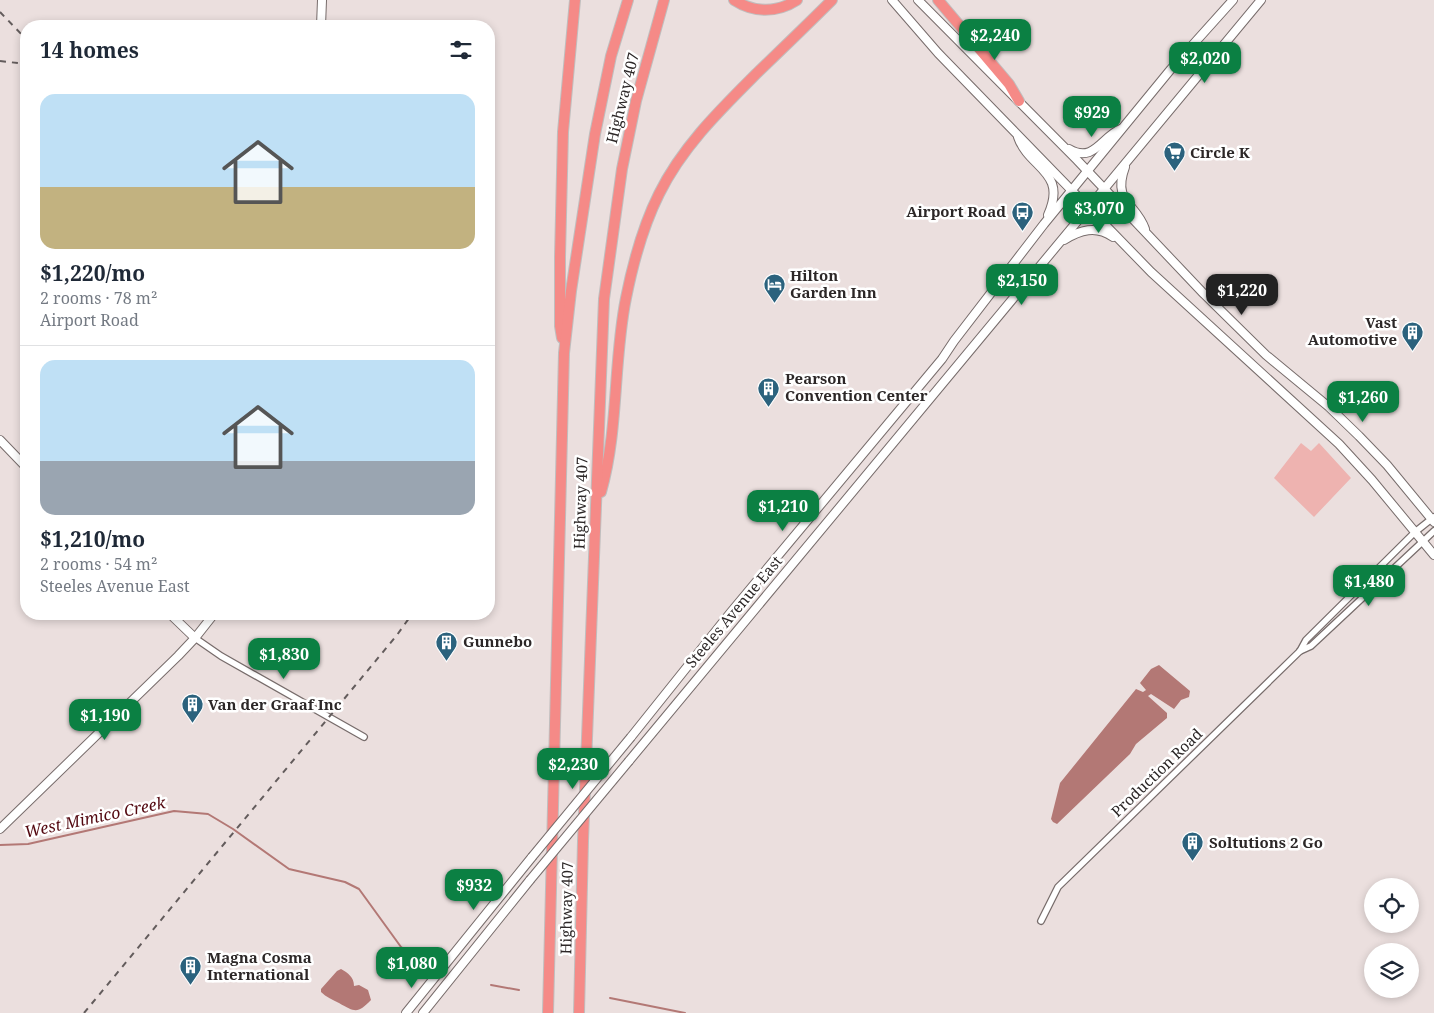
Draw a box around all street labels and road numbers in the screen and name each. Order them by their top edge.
street label: Highway 407 [601,50,643,145]
street label: Highway 407 [568,456,592,550]
street label: Steeles Avenue East [681,551,786,671]
street label: Production Road [1106,724,1206,821]
street label: Highway 407 [555,861,577,955]

